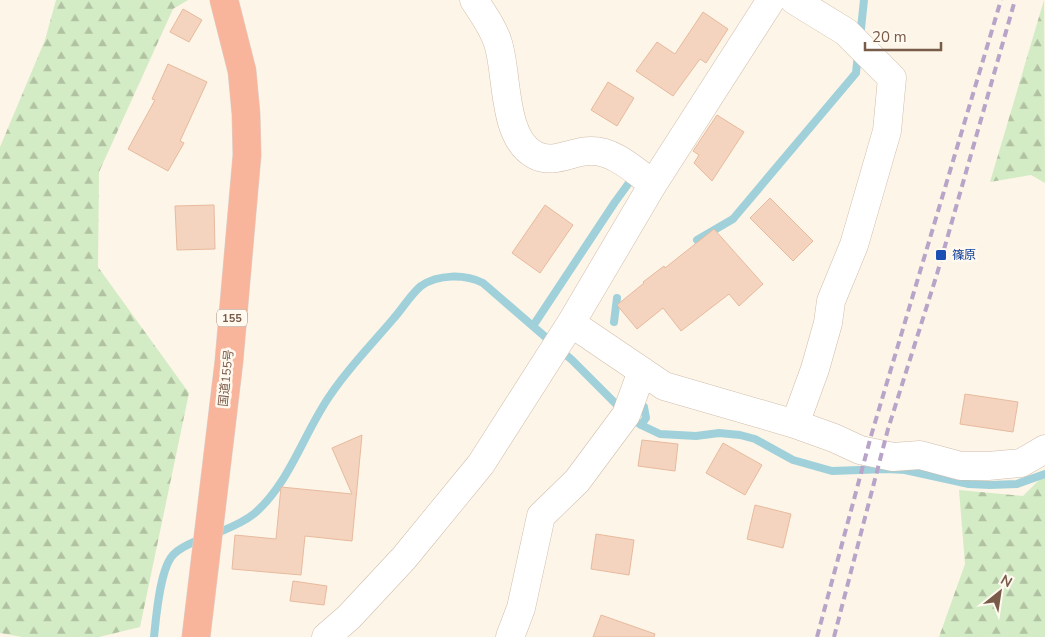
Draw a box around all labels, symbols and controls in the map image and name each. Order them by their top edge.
scale bar [865,20,941,52]
text: 20 m [872,27,907,47]
place label: 篠原 [952,247,976,263]
marker: 篠原 [934,248,948,262]
road number: 155 [217,310,247,326]
street label: 国道155号 [215,349,237,407]
north arrow [975,567,1025,617]
text: N [997,570,1016,592]

